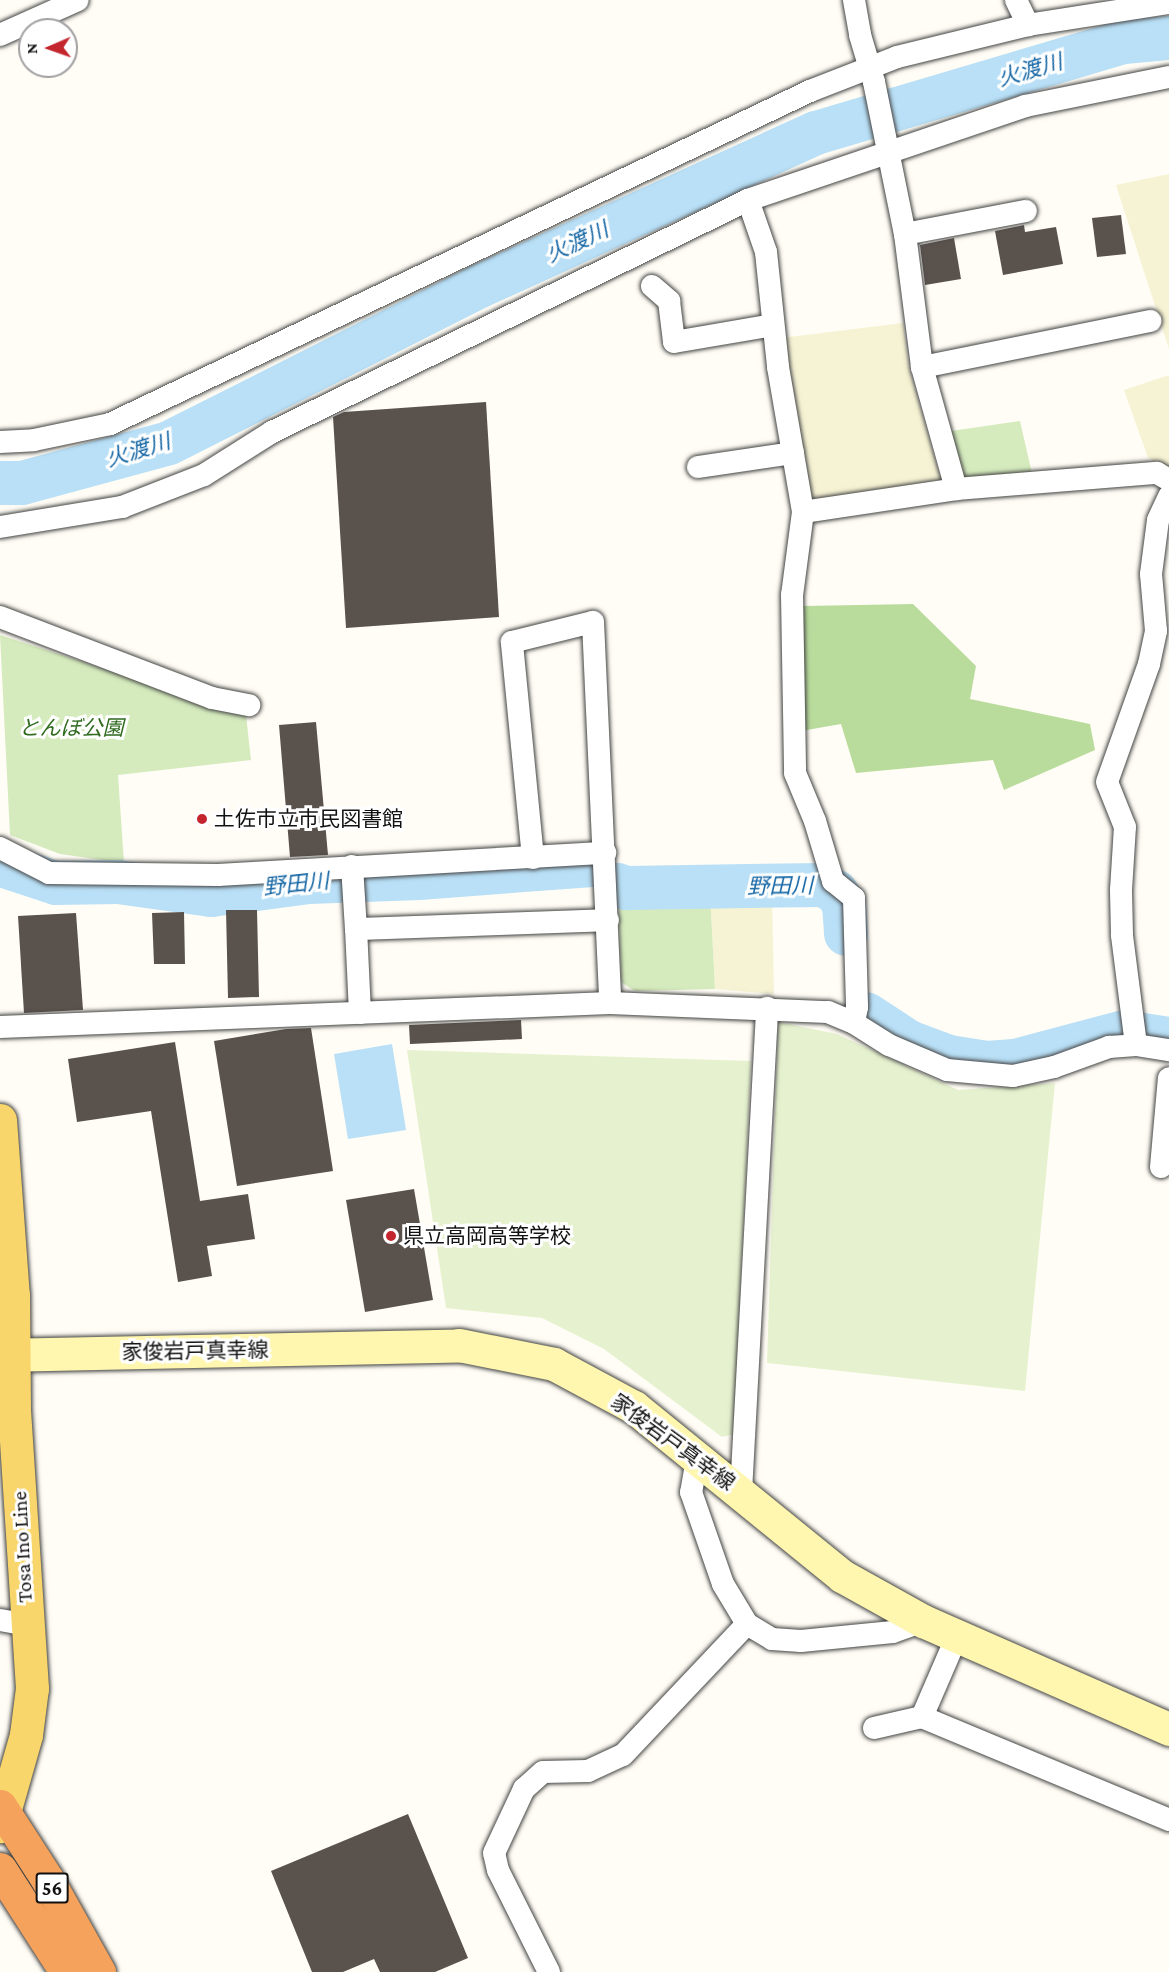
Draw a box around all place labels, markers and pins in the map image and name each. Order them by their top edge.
place label: 土佐市立市民図書館 [214,806,403,832]
marker: 土佐市立市民図書館 [195,812,209,826]
place label: 県立高岡高等学校 [403,1223,571,1249]
marker: 県立高岡高等学校 [384,1229,398,1243]

